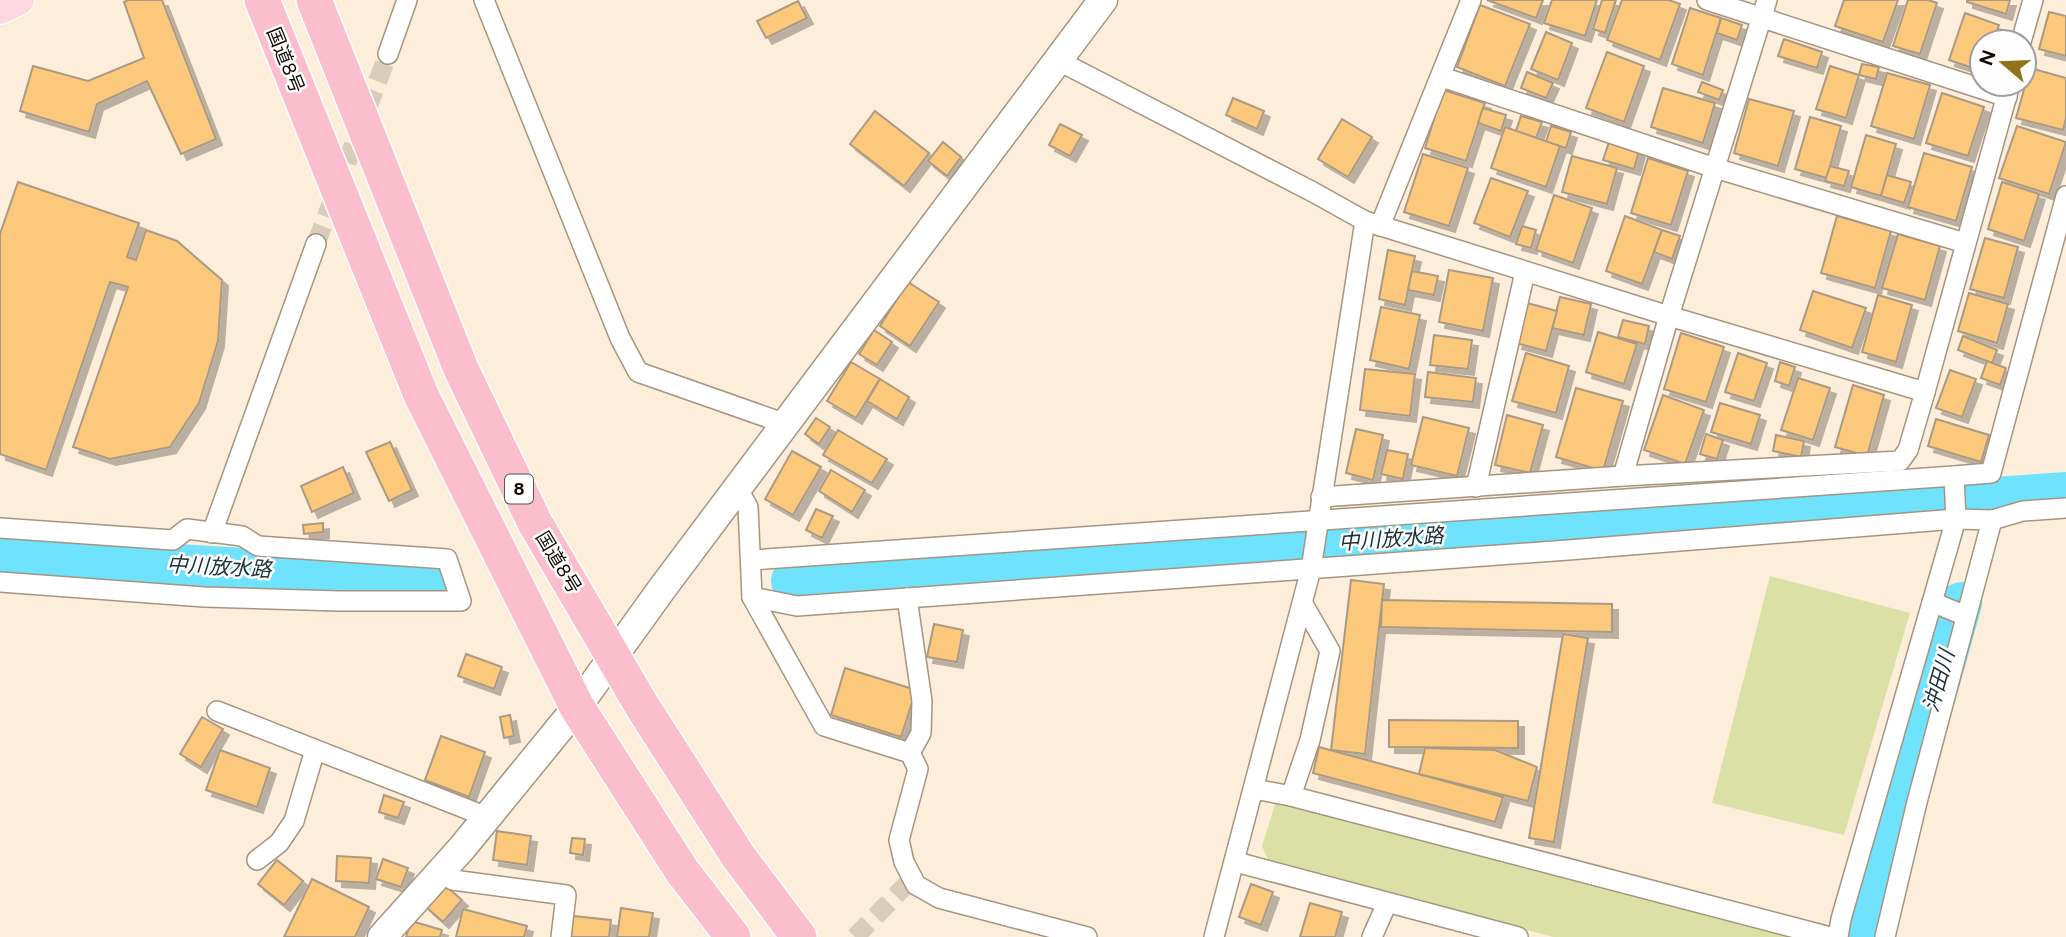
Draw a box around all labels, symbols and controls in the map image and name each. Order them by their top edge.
street label: 国道8号 [262,24,309,96]
north arrow [1968,28,2038,98]
text: N [1974,47,2001,68]
road number: 8 [505,475,533,504]
water label: 中川放水路 [1338,522,1446,555]
street label: 国道8号 [531,527,586,598]
water label: 中川放水路 [166,551,274,582]
water label: 沖田川 [1918,645,1960,715]

